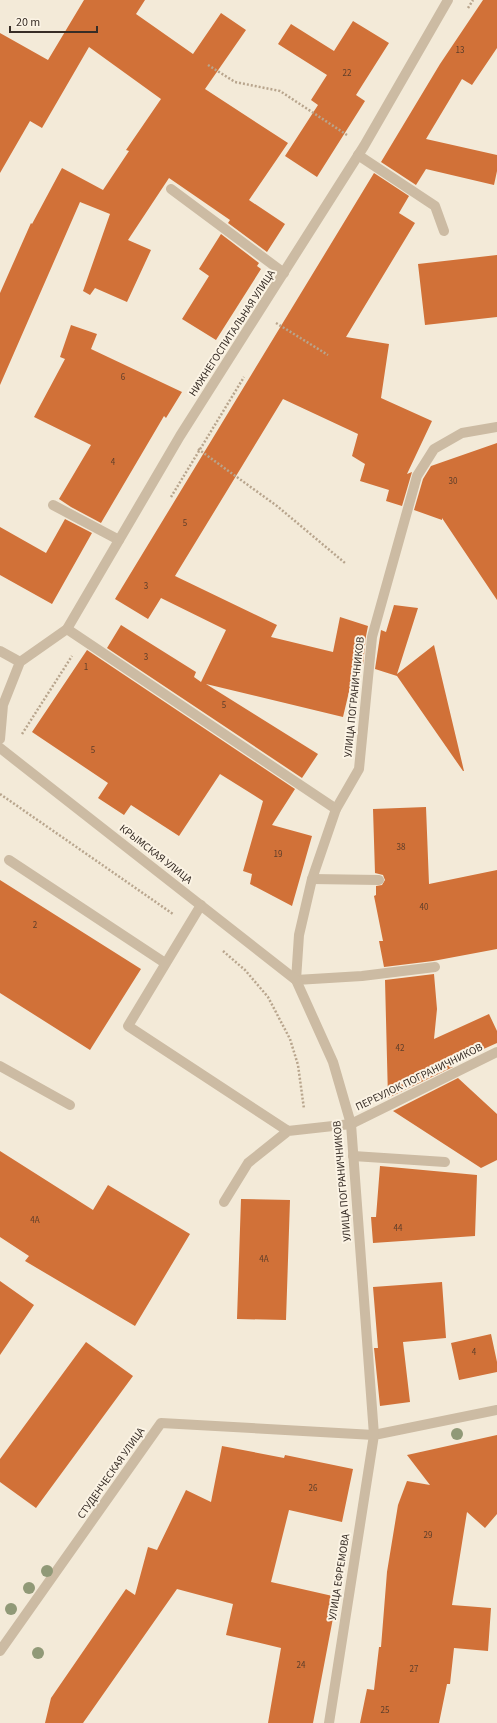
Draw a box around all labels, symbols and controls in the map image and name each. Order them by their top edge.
scale bar [10,8,97,34]
text: 20 m [16,14,40,31]
house number: 13 [456,44,465,57]
house number: 22 [343,67,352,80]
street label: НИЖНЕГОСПИТАЛЬНАЯ УЛИЦА [185,267,279,399]
house number: 6 [121,371,126,384]
house number: 4 [111,456,116,469]
house number: 30 [449,475,458,488]
house number: 5 [183,517,188,530]
house number: 3 [144,580,149,593]
street label: УЛИЦА ПОГРАНИЧНИКОВ [340,635,368,758]
house number: 3 [144,651,149,664]
house number: 1 [84,661,88,674]
house number: 5 [222,699,227,712]
house number: 5 [91,744,96,757]
street label: КРЫМСКАЯ УЛИЦА [116,821,196,887]
house number: 38 [397,841,406,854]
house number: 19 [274,848,283,861]
house number: 40 [420,901,429,914]
house number: 2 [33,919,38,932]
street label: ПЕРЕУЛОК ПОГРАНИЧНИКОВ [353,1039,486,1114]
house number: 42 [396,1042,405,1055]
street label: УЛИЦА ПОГРАНИЧНИКОВ [329,1119,355,1242]
house number: 4А [30,1214,40,1227]
house number: 44 [394,1222,403,1235]
house number: 4А [259,1253,269,1266]
house number: 4 [472,1346,477,1359]
street label: СТУДЕНЧЕСКАЯ УЛИЦА [74,1424,148,1522]
house number: 26 [309,1482,318,1495]
house number: 29 [424,1529,433,1542]
street label: УЛИЦА ЕФРЕМОВА [325,1533,353,1621]
house number: 24 [297,1659,306,1672]
house number: 27 [410,1663,419,1676]
house number: 25 [381,1704,390,1717]

